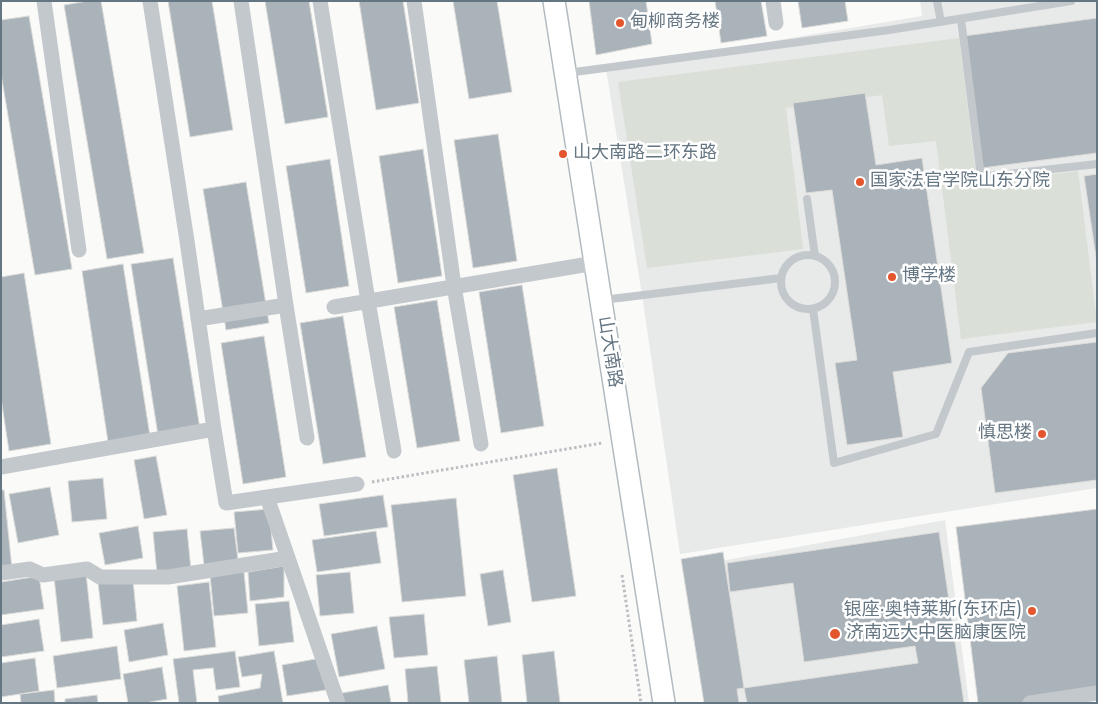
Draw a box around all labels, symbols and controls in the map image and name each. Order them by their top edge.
place label: 甸柳商务楼 [630,12,720,34]
marker: 甸柳商务楼 [614,17,626,29]
place label: 山大南路二环东路 [573,143,717,165]
marker: 山大南路二环东路 [557,148,569,160]
place label: 国家法官学院山东分院 [870,171,1050,193]
marker: 国家法官学院山东分院 [854,176,866,188]
place label: 博学楼 [902,266,956,288]
marker: 博学楼 [886,271,898,283]
street label: 山大南路 [593,315,625,389]
place label: 慎思楼 [978,423,1032,445]
marker: 慎思楼 [1036,428,1048,440]
place label: 银座·奥特莱斯(东环店) [843,600,1022,622]
marker: 银座·奥特莱斯(东环店) [1026,605,1038,617]
place label: 济南远大中医脑康医院 [846,623,1026,645]
marker: 济南远大中医脑康医院 [828,627,842,641]

